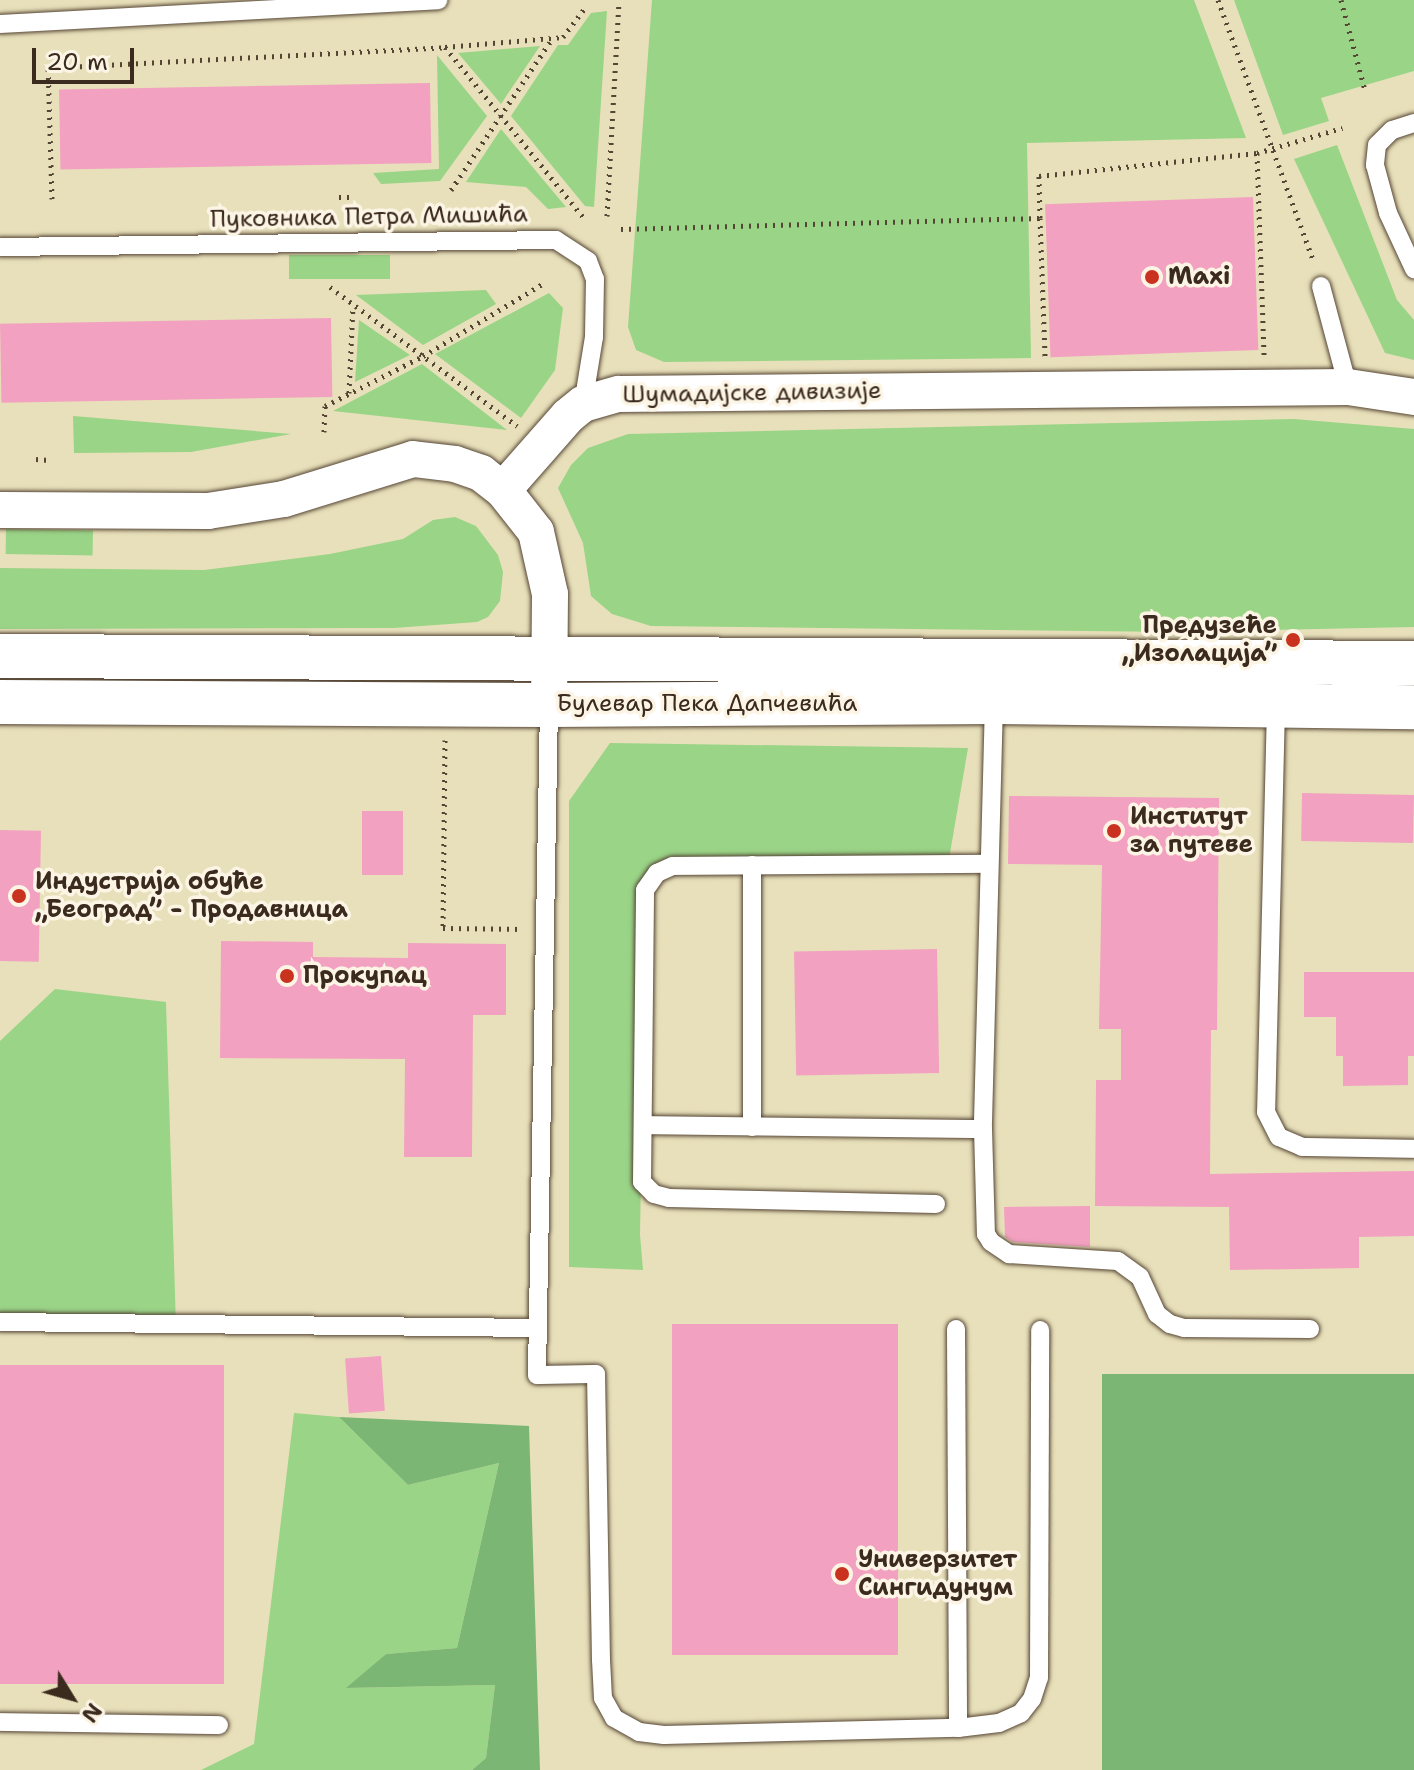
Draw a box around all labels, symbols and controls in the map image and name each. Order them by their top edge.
scale bar [36,32,138,82]
text: 20 m [46,46,108,78]
street label: Пуковника Петра Мишића [210,200,528,234]
place label: Maxi [1168,263,1230,291]
marker: Maxi [1143,268,1161,286]
street label: Шумадијске дивизије [622,376,882,410]
place label: Предузеће „Изолација” [1122,612,1277,668]
marker: Предузеће „Изолација” [1284,631,1302,649]
street label: Булевар Пека Дапчевића [557,690,857,718]
place label: Институт за путеве [1130,803,1253,859]
marker: Институт за путеве [1105,822,1123,840]
place label: Индустрија обуће „Београд” - Продавница [35,868,348,924]
marker: Индустрија обуће „Београд” - Продавница [10,887,28,905]
place label: Прокупац [303,962,427,990]
marker: Прокупац [278,967,296,985]
place label: Универзитет Сингидунум [858,1546,1017,1602]
marker: Универзитет Сингидунум [833,1565,851,1583]
north arrow [32,1658,112,1738]
text: N [75,1697,108,1728]

